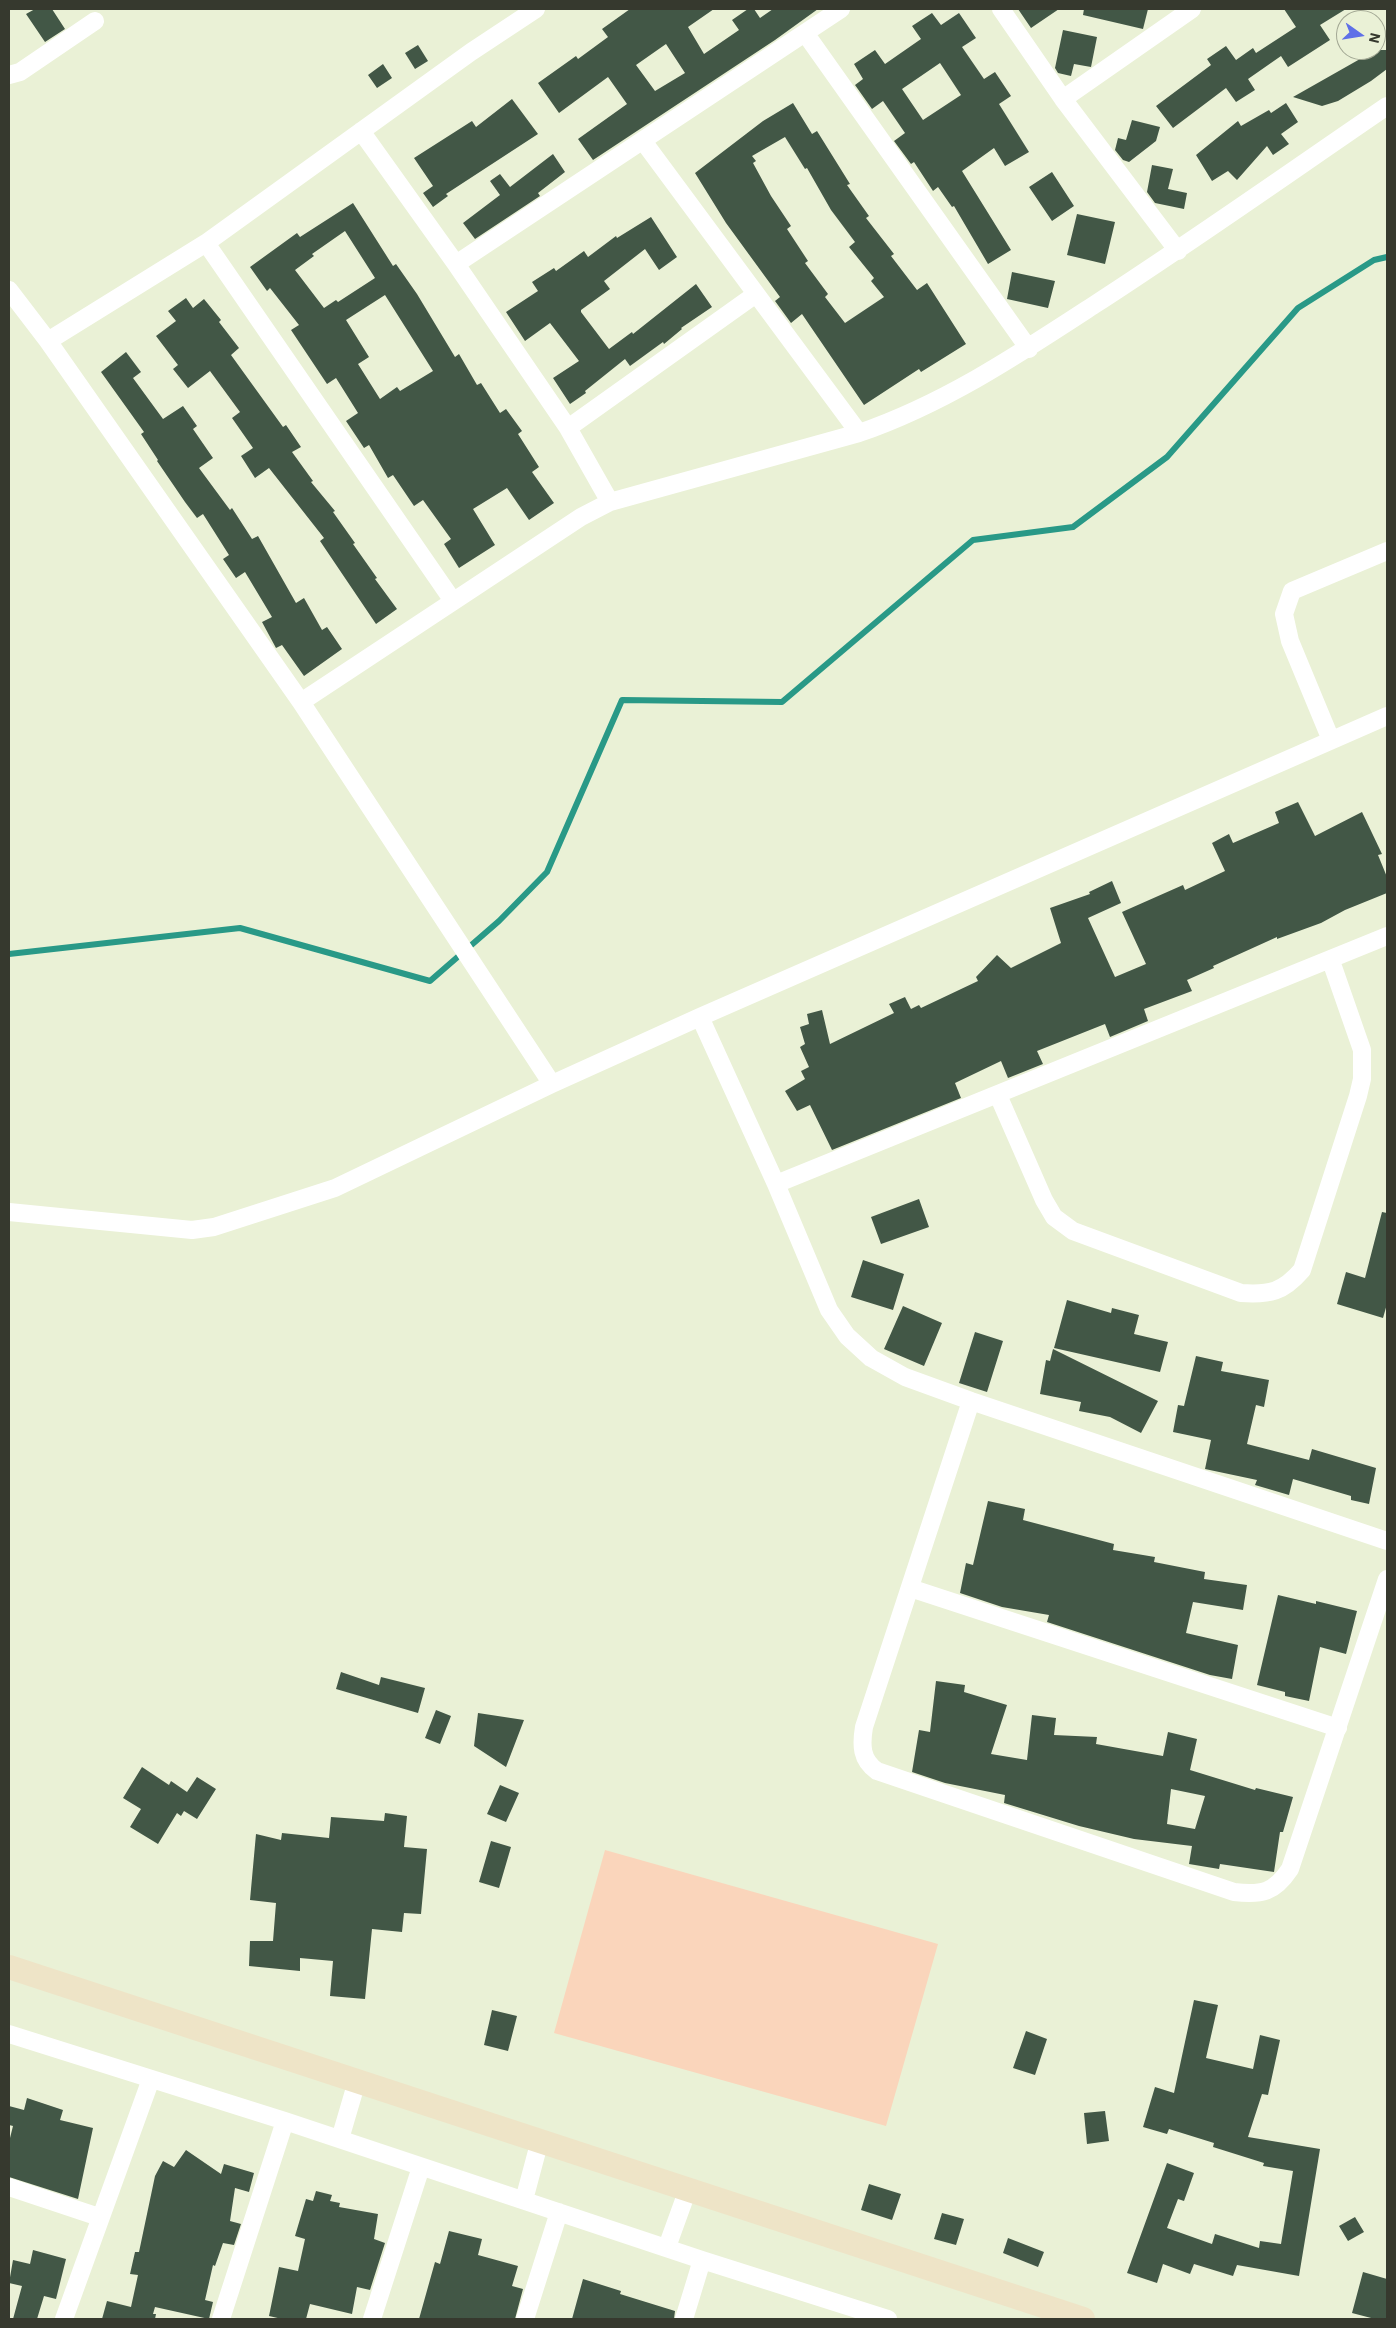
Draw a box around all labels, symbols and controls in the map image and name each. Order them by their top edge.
north arrow [1336,10,1386,60]
text: N [1365,31,1385,45]

